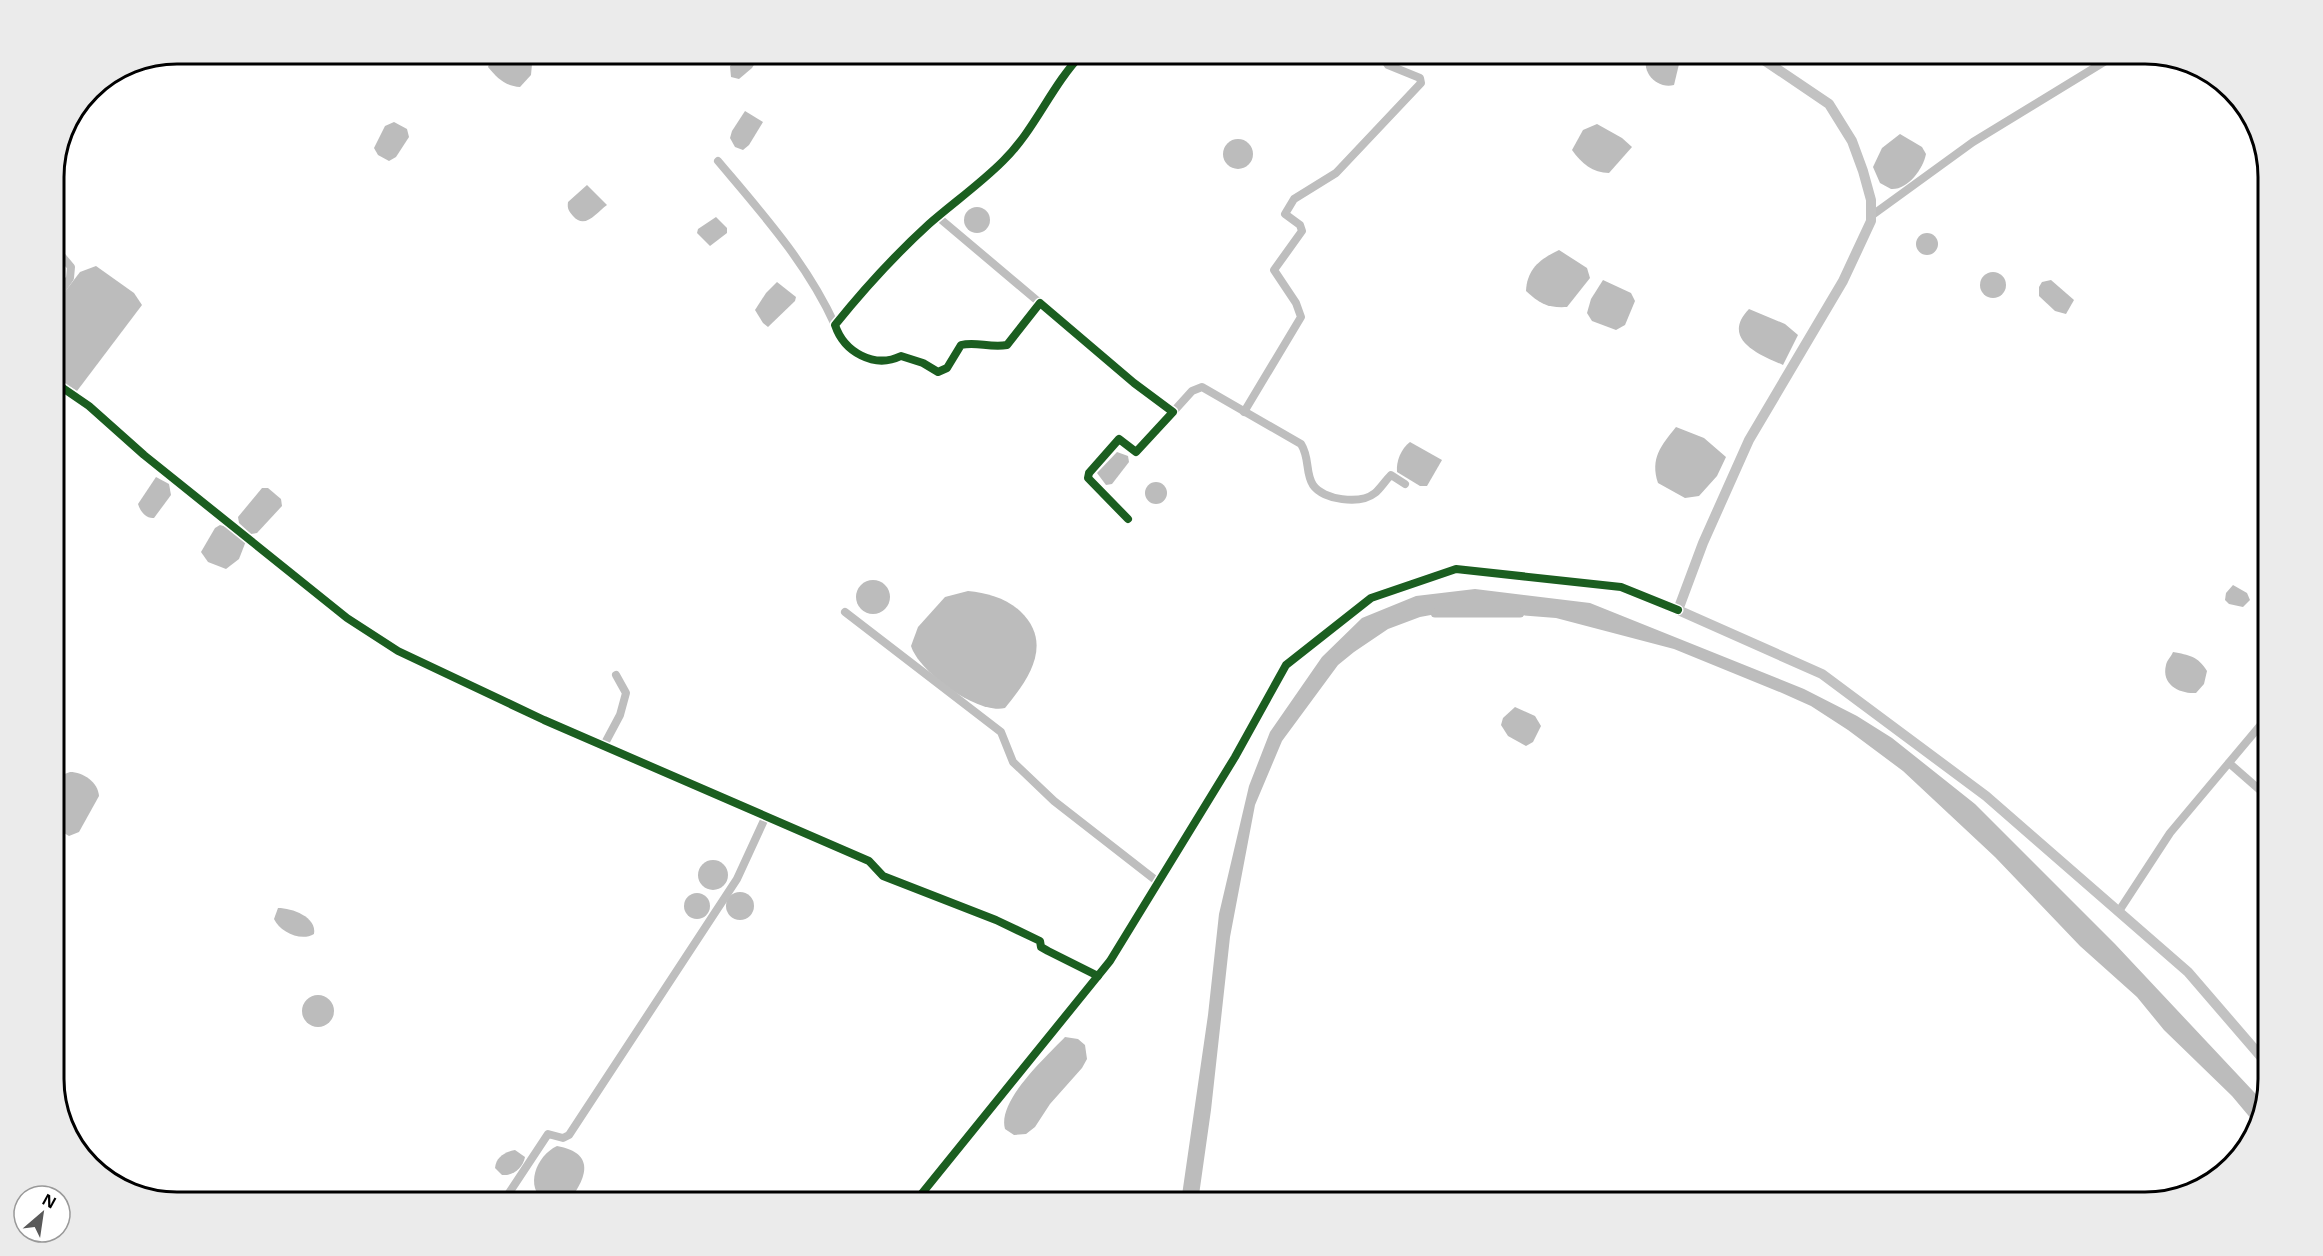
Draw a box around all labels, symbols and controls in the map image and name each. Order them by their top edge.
north arrow [12,1184,72,1244]
text: N [38,1188,60,1214]

